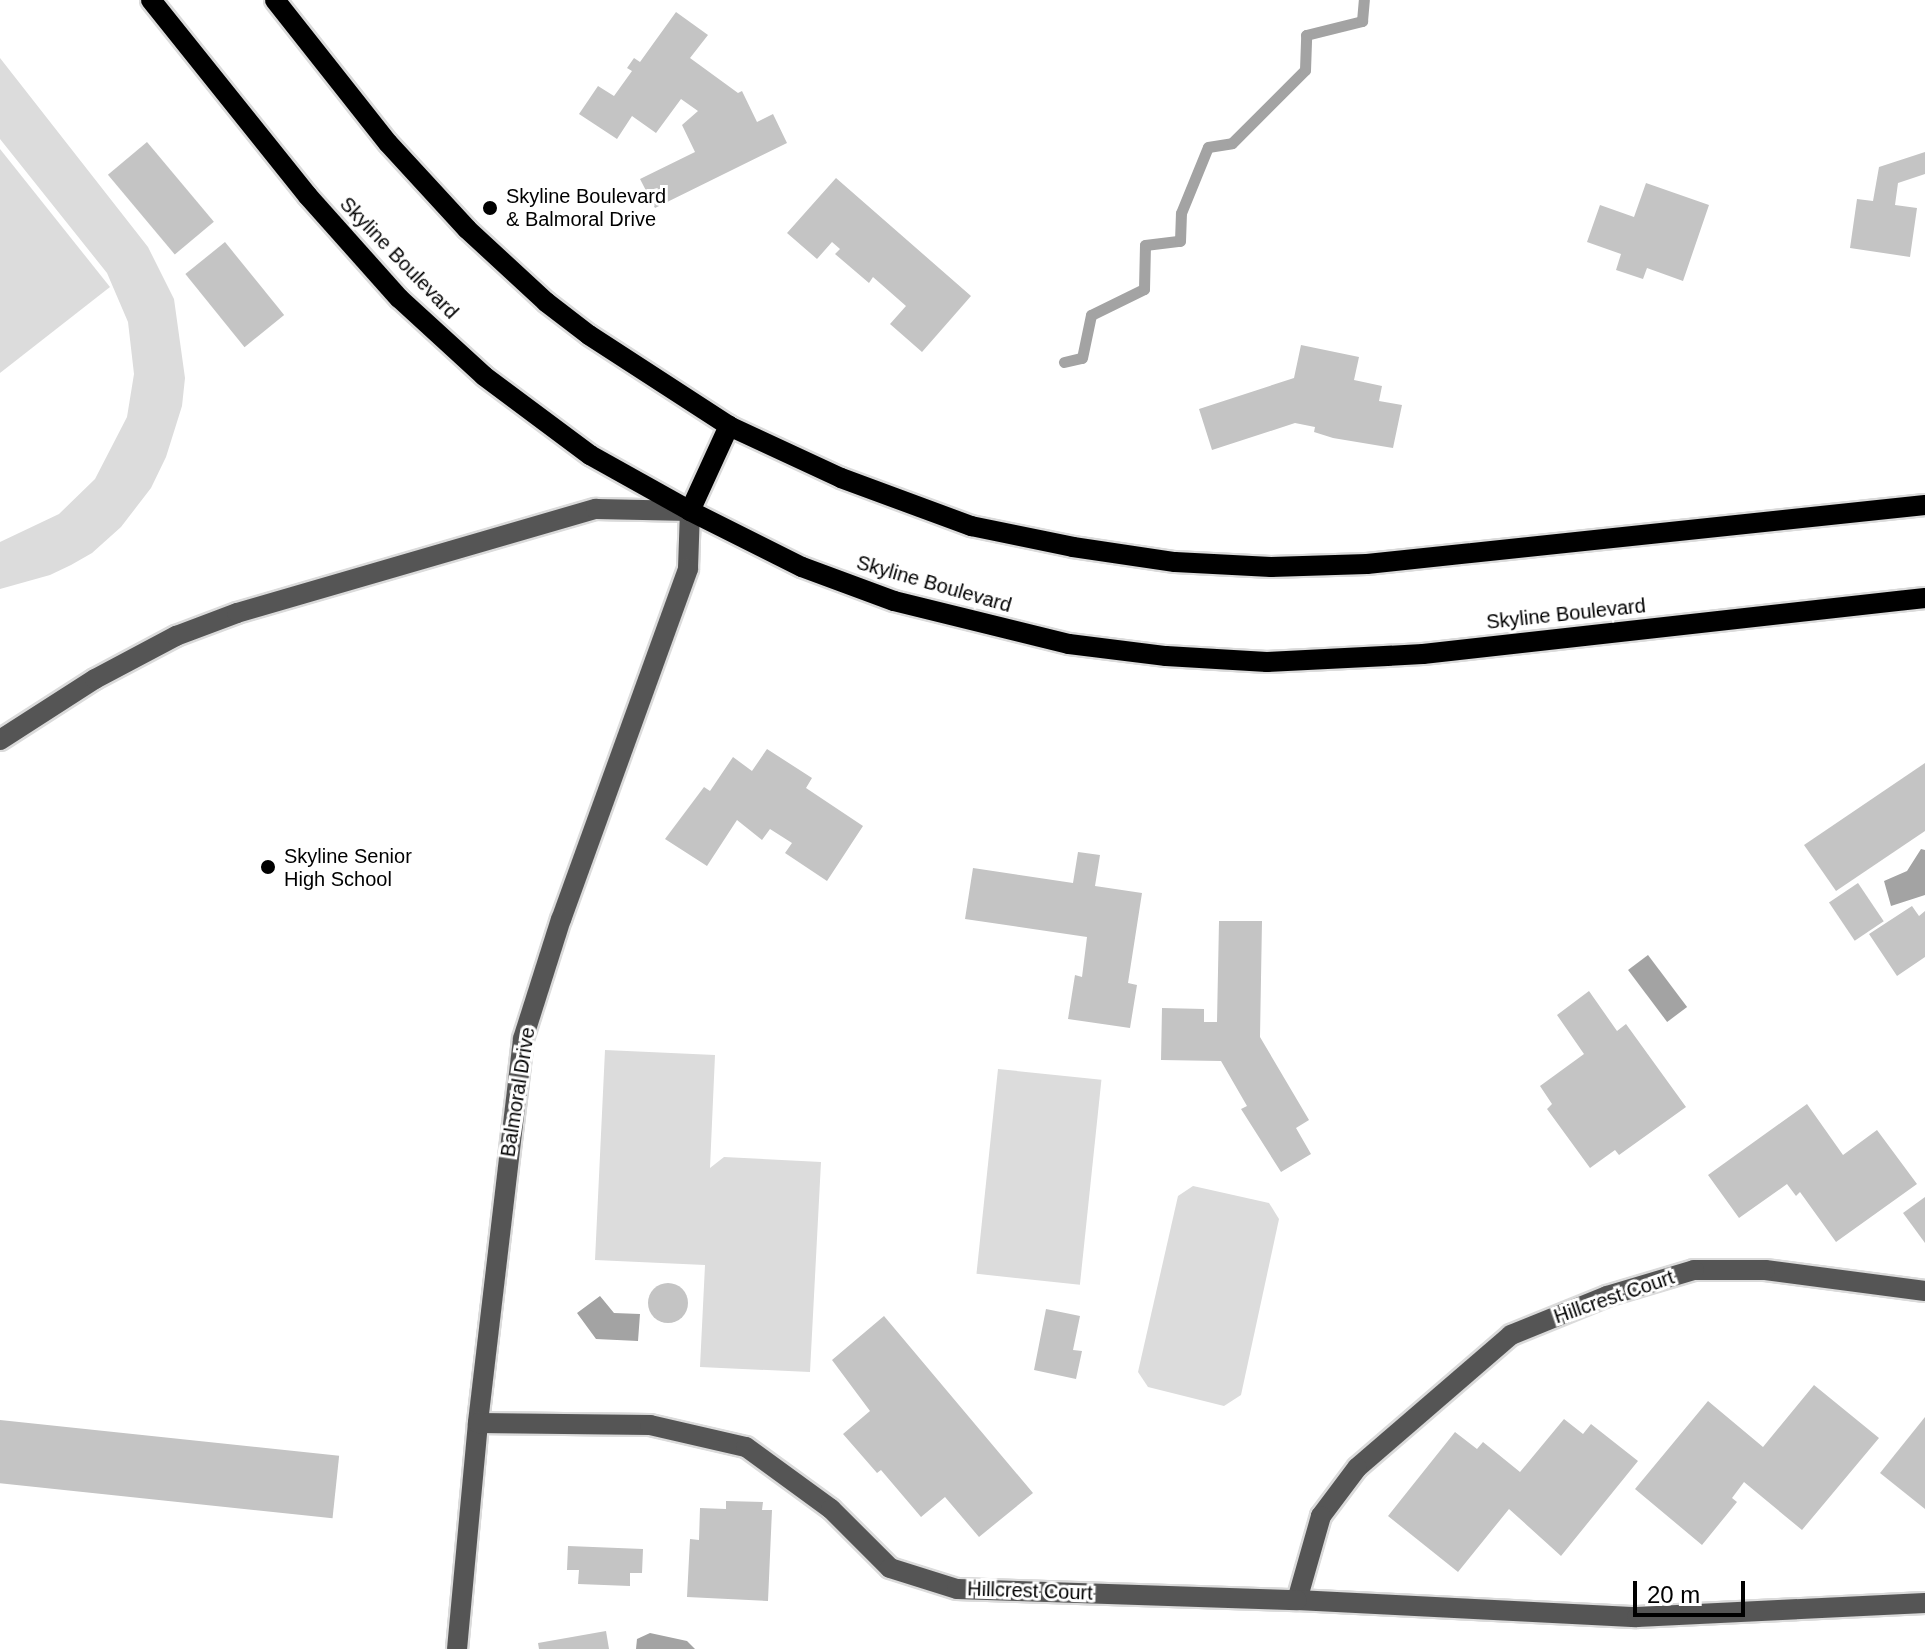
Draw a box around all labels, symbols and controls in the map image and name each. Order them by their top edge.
place label: Skyline Boulevard & Balmoral Drive [506,184,666,231]
street label: Skyline Boulevard [335,192,463,324]
marker: Skyline Boulevard & Balmoral Drive [481,199,499,217]
street label: Skyline Boulevard [854,550,1014,618]
street label: Skyline Boulevard [1485,594,1647,634]
place label: Skyline Senior High School [284,844,412,891]
marker: Skyline Senior High School [259,858,277,876]
street label: Balmoral Drive [496,1025,540,1159]
street label: Hillcrest Court [1551,1265,1677,1329]
scale bar [1637,1565,1749,1615]
street label: Hillcrest Court [967,1577,1093,1605]
text: 20 m [1647,1581,1700,1608]

